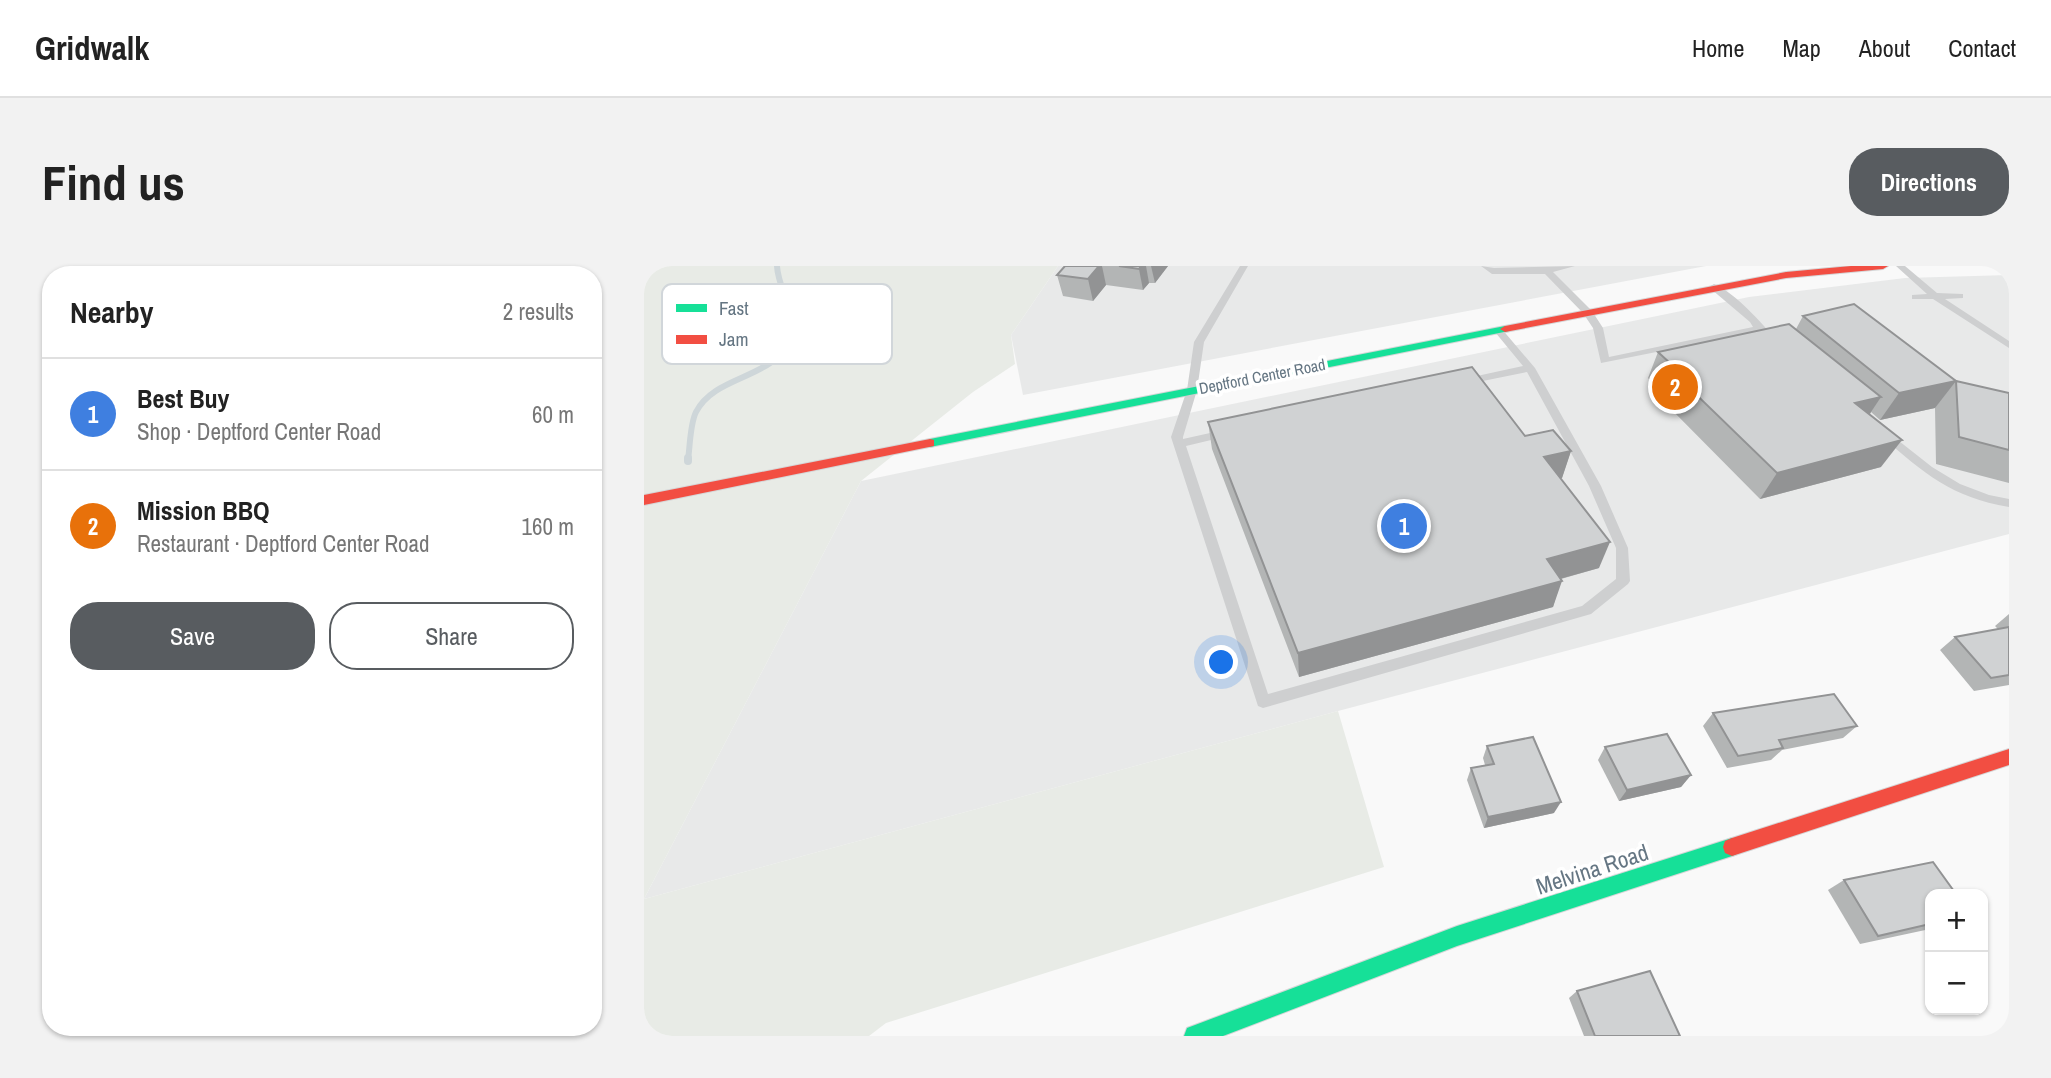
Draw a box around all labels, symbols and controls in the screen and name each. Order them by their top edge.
text: Gridwalk [35,26,149,70]
text: Home [1692,32,1744,64]
text: Map [1782,32,1821,64]
text: About [1859,32,1910,64]
text: Contact [1948,32,2016,64]
button: Directions [1849,148,2009,216]
text: Find us [42,149,185,215]
legend [662,284,892,364]
text: Nearby [70,292,153,332]
text: Fast [719,295,749,321]
text: 2 results [503,296,574,327]
text: Jam [719,326,748,352]
street label: Deptford Center Road [1197,353,1327,399]
pin: 2 [1652,361,1698,413]
text: Best Buy [137,381,229,416]
text: 1 [88,399,98,430]
text: 60 m [532,399,574,430]
text: Shop · Deptford Center Road [137,416,381,447]
text: Mission BBQ [137,493,270,528]
pin: 1 [1381,500,1427,552]
text: 2 [88,511,98,542]
text: 160 m [522,511,574,542]
text: Restaurant · Deptford Center Road [137,528,430,559]
button: Save [70,602,315,670]
button: Share [329,602,574,670]
your location [1204,645,1238,679]
street label: Melvina Road [1532,836,1652,902]
map controls [1925,889,1988,1015]
button: + [1925,889,1988,952]
button: − [1925,952,1988,1015]

